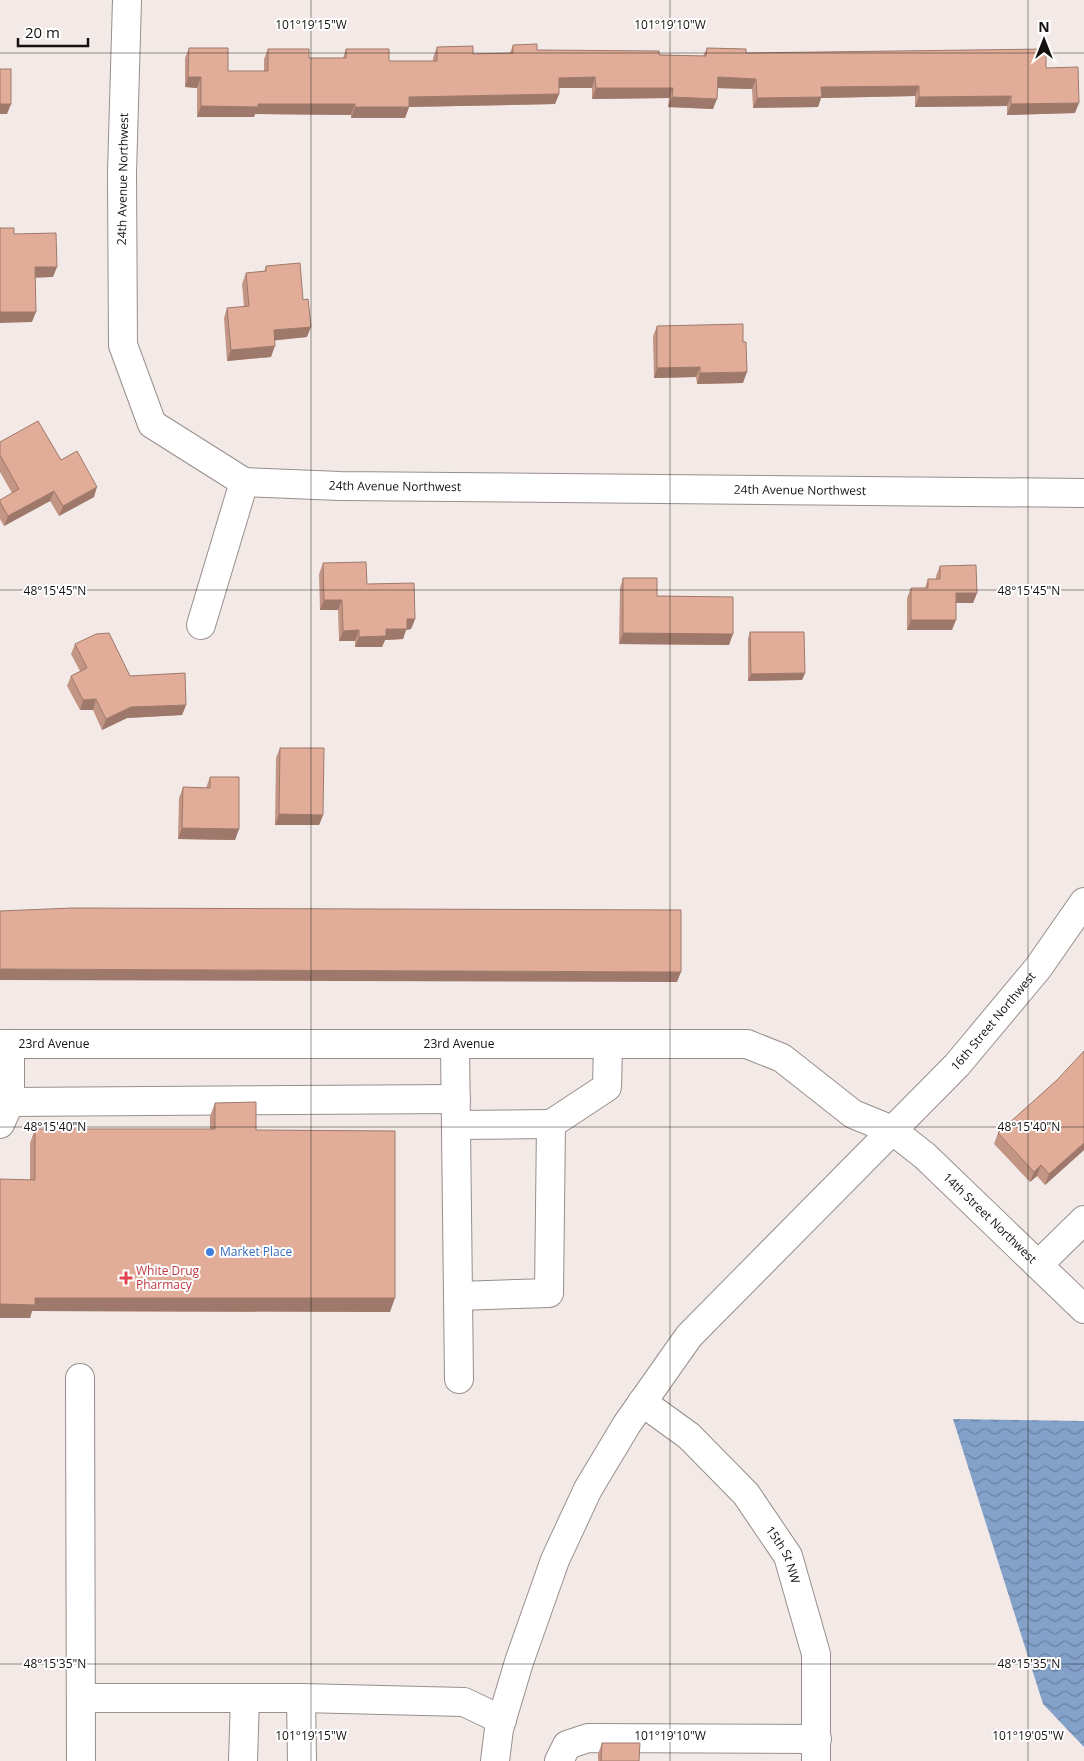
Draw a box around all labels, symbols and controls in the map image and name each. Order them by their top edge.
scale bar [18,15,88,47]
north arrow [1019,15,1069,65]
text: 101°19'15"W [275,16,347,33]
text: 101°19'10"W [634,16,706,33]
text: N [1038,17,1050,36]
text: 20 m [25,22,60,42]
street label: 24th Avenue Northwest [113,113,132,245]
street label: 24th Avenue Northwest [328,477,461,495]
street label: 24th Avenue Northwest [734,481,866,499]
text: 48°15'45"N [24,582,86,599]
text: 48°15'45"N [998,582,1060,599]
street label: 16th Street Northwest [947,968,1039,1074]
street label: 23rd Avenue [19,1035,90,1052]
street label: 23rd Avenue [424,1035,495,1052]
text: 48°15'40"N [24,1118,86,1135]
text: 48°15'40"N [998,1118,1060,1135]
street label: 14th Street Northwest [939,1169,1041,1267]
place label: Market Place [220,1243,292,1260]
marker: Market Place [204,1246,216,1258]
place label: White Drug Pharmacy [136,1262,200,1293]
marker: White Drug Pharmacy [120,1272,132,1284]
street label: 15th St NW [762,1522,804,1585]
text: 48°15'35"N [24,1655,86,1672]
text: 48°15'35"N [998,1655,1060,1672]
text: 101°19'15"W [275,1727,347,1744]
text: 101°19'10"W [634,1727,706,1744]
text: 101°19'05"W [992,1727,1064,1744]

